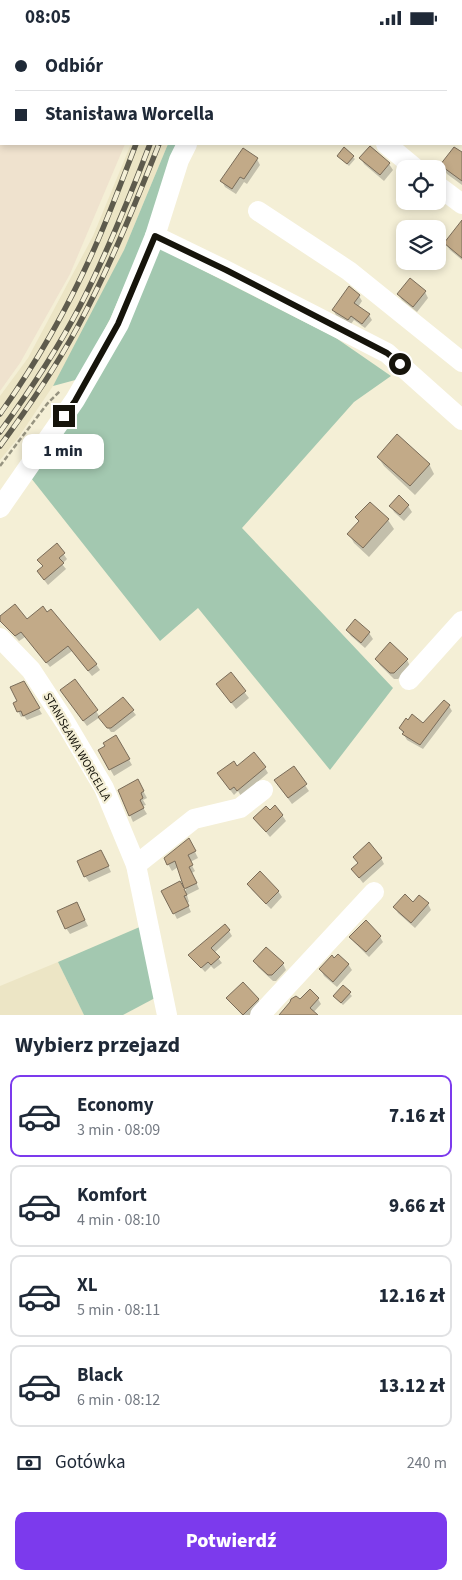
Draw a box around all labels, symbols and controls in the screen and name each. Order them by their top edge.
text: 08:05 [25,4,71,31]
text: Odbiór [45,53,103,80]
text: Stanisława Worcella [45,101,214,128]
map controls [396,160,446,270]
button: locate [396,160,446,210]
button: layers [396,220,446,270]
route start [389,353,411,375]
route end [53,405,75,427]
callout: 1 min [23,433,105,469]
text: 1 min [43,440,83,462]
street label: STANISŁAWA WORCELLA [39,690,115,805]
text: Wybierz przejazd [15,1029,180,1061]
text: Economy [77,1092,154,1119]
icon: car [17,1094,62,1139]
text: 7.16 zł [389,1103,445,1130]
text: 3 min · 08:09 [77,1119,160,1141]
text: Komfort [77,1182,147,1209]
icon: car [17,1184,62,1229]
text: 9.66 zł [389,1193,445,1220]
text: 4 min · 08:10 [77,1209,160,1231]
text: XL [77,1272,98,1299]
icon: car [17,1274,62,1319]
text: 12.16 zł [379,1283,445,1310]
text: 5 min · 08:11 [77,1299,160,1321]
text: Black [77,1362,123,1389]
icon: car [17,1364,62,1409]
text: 13.12 zł [379,1373,445,1400]
text: 6 min · 08:12 [77,1389,160,1411]
icon: cash [15,1449,43,1477]
text: Gotówka [55,1449,126,1476]
text: 240 m [407,1452,447,1474]
button: Potwierdź [15,1512,447,1570]

